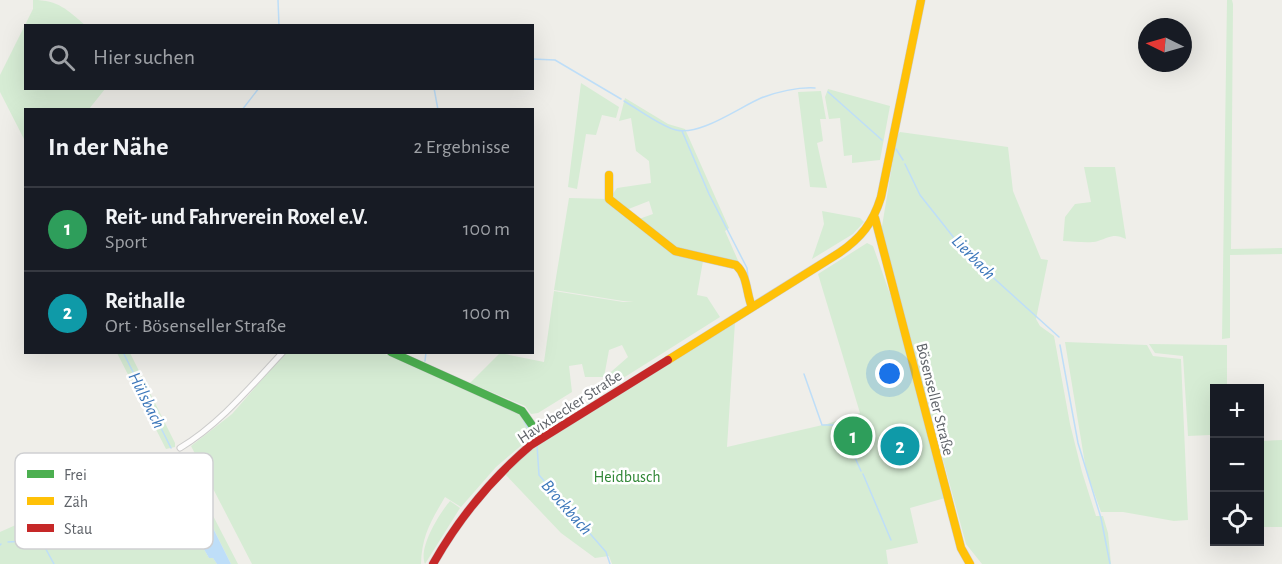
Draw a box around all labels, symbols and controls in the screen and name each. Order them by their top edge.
north arrow [1138,18,1192,72]
search box [24,24,534,90]
icon: search [45,41,78,74]
text: Hier suchen [93,46,195,68]
text: In der Nähe [48,134,168,160]
text: 2 Ergebnisse [413,137,510,157]
text: Reit- und Fahrverein Roxel e.V. [105,206,368,228]
text: 1 [64,219,71,239]
text: 100 m [463,219,510,239]
text: Sport [105,232,147,252]
water label: Lierbach [948,232,999,283]
text: Reithalle [105,290,185,312]
text: 2 [63,303,72,323]
text: 100 m [463,303,510,323]
text: Ort · Bösenseller Straße [105,316,286,336]
street label: Bösenseller Straße [913,341,957,457]
your location [875,359,904,388]
street label: Havixbecker Straße [515,367,625,446]
water label: Hülsbach [124,369,168,432]
map controls [1210,384,1264,546]
button: + [1210,384,1264,438]
pin: 1 [834,414,872,458]
pin: 2 [880,424,920,468]
button: − [1210,438,1264,492]
legend [15,453,213,549]
text: Frei [64,467,87,483]
park label: Heidbusch [594,469,660,485]
water label: Brockbach [537,476,595,539]
button: locate [1210,492,1264,546]
text: Zäh [64,494,88,510]
text: Stau [64,521,92,537]

